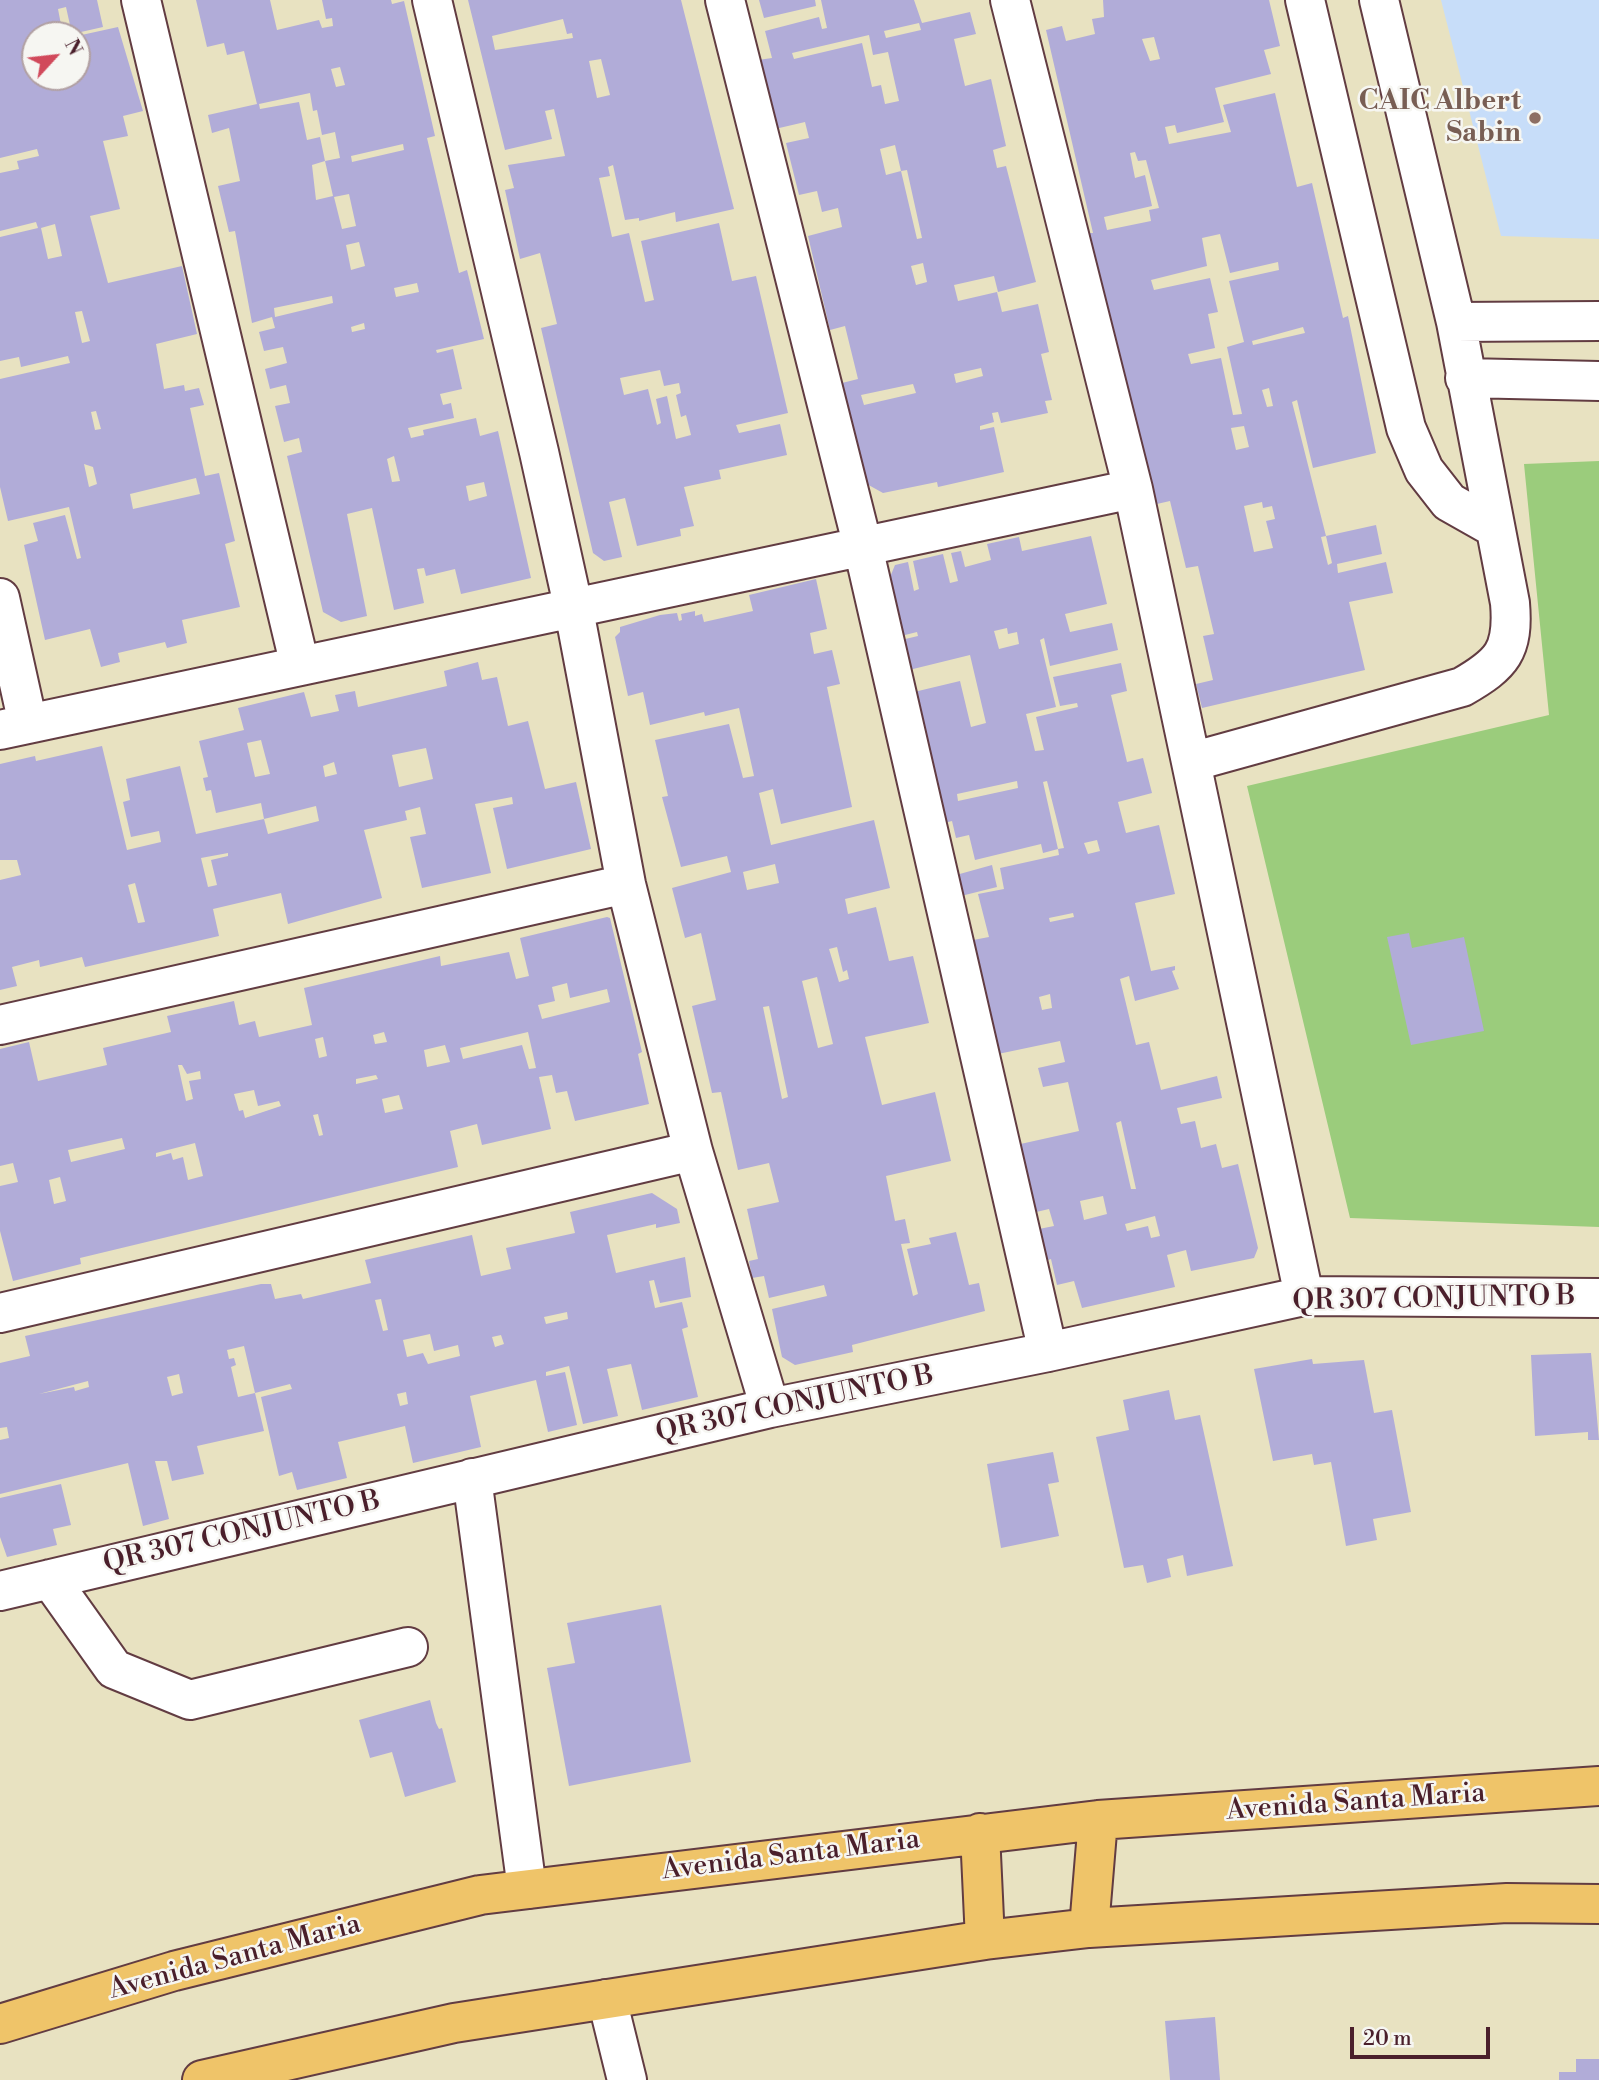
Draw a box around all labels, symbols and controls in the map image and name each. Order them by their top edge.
north arrow [21,21,91,91]
text: N [59,35,87,60]
place label: CAIC Albert Sabin [1359,85,1521,151]
marker: CAIC Albert Sabin [1527,110,1543,126]
street label: QR 307 CONJUNTO B [1292,1281,1576,1319]
street label: QR 307 CONJUNTO B [653,1359,937,1451]
street label: QR 307 CONJUNTO B [100,1485,384,1581]
street label: Avenida Santa Maria [1225,1777,1487,1829]
street label: Avenida Santa Maria [660,1824,922,1888]
street label: Avenida Santa Maria [105,1908,365,2008]
scale bar [1354,2014,1494,2058]
text: 20 m [1363,2026,1412,2052]

